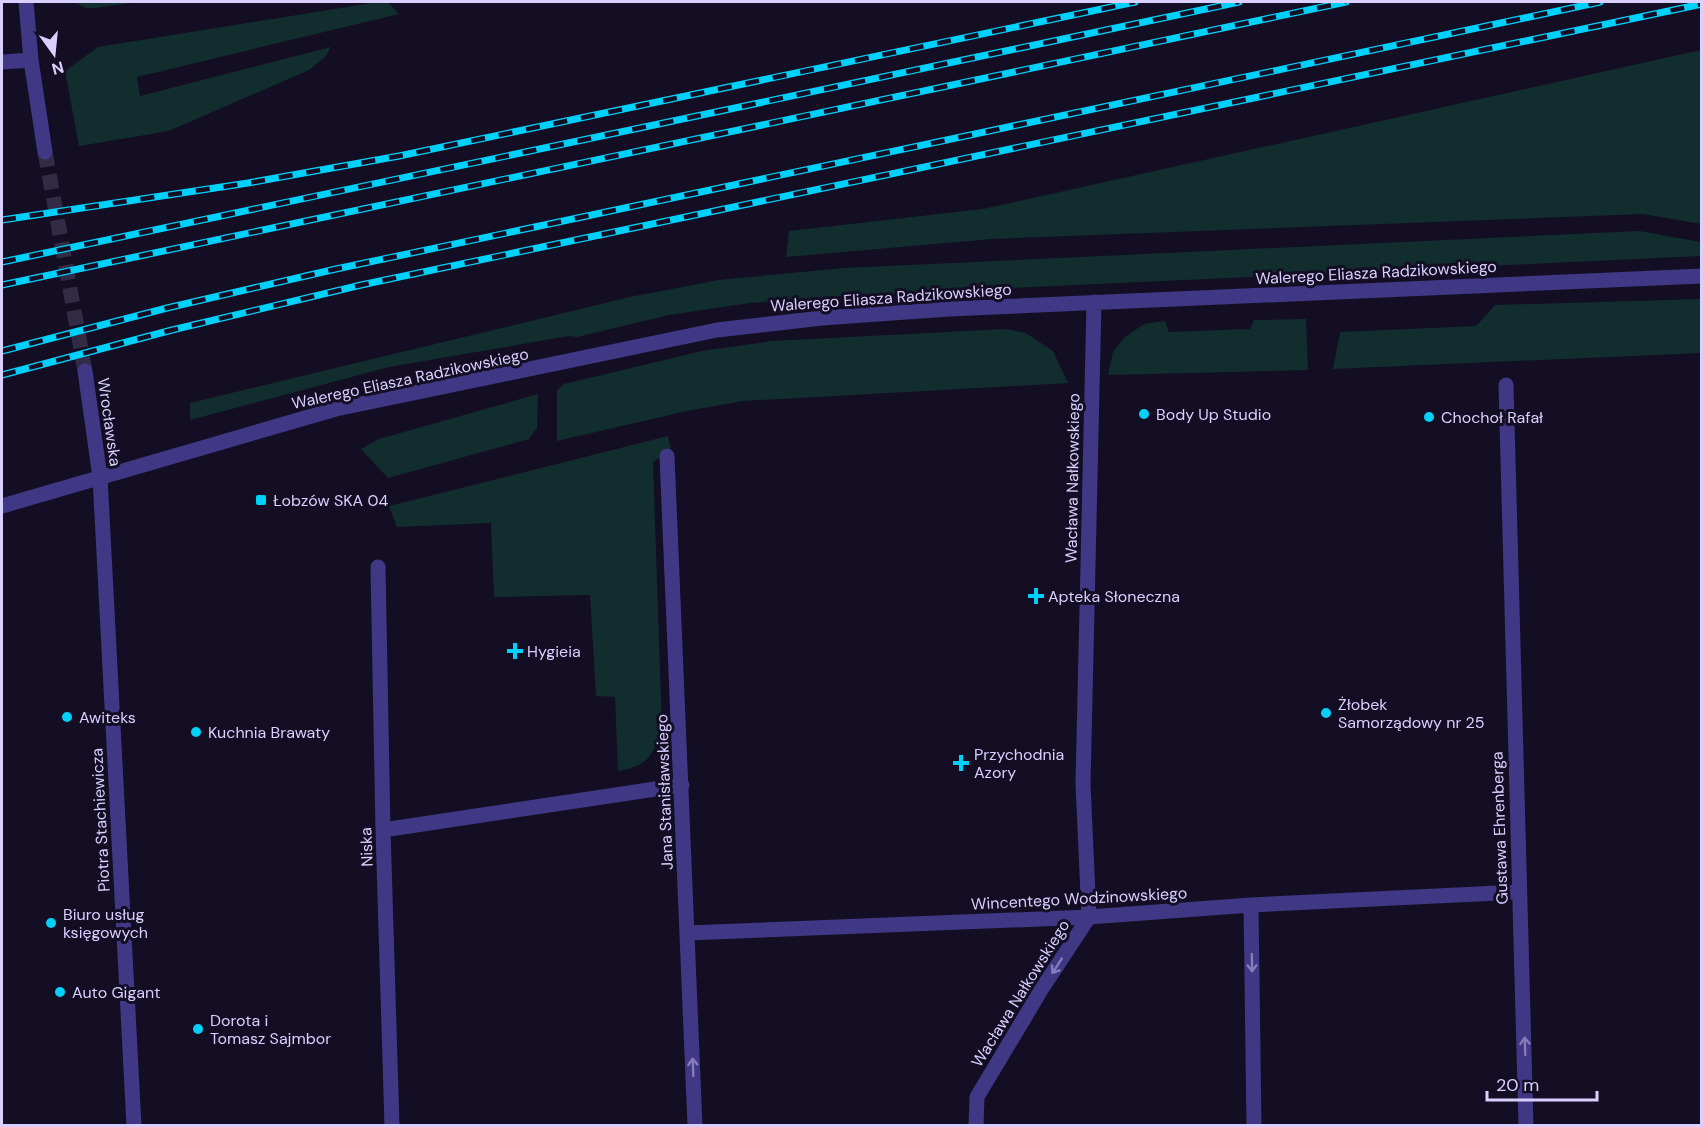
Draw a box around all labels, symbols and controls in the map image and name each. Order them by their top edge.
north arrow [24,24,84,84]
text: N [49,56,66,80]
street label: Walerego Eliasza Radzikowskiego [1255,256,1497,289]
street label: Walerego Eliasza Radzikowskiego [770,279,1012,316]
street label: Walerego Eliasza Radzikowskiego [290,343,530,414]
street label: Wrocławska [93,377,126,468]
street label: Wacława Nałkowskiego [1061,393,1084,563]
place label: Body Up Studio [1156,404,1271,425]
marker: Body Up Studio [1137,407,1151,421]
place label: Chochoł Rafał [1441,407,1543,428]
marker: Chochoł Rafał [1422,410,1436,424]
place label: Łobzów SKA 04 [273,490,388,511]
marker: Łobzów SKA 04 [254,493,268,507]
place label: Apteka Słoneczna [1048,586,1180,607]
marker: Apteka Słoneczna [1029,589,1043,603]
place label: Hygieia [527,641,581,662]
marker: Hygieia [508,644,522,658]
place label: Żłobek Samorządowy nr 25 [1338,694,1485,733]
marker: Żłobek Samorządowy nr 25 [1319,706,1333,720]
place label: Awiteks [79,707,136,728]
marker: Awiteks [60,710,74,724]
street label: Jana Stanisławskiego [651,714,678,870]
place label: Kuchnia Brawaty [208,722,330,743]
marker: Kuchnia Brawaty [189,725,203,739]
place label: Przychodnia Azory [974,744,1064,783]
street label: Piotra Stachiewicza [86,748,115,892]
street label: Gustawa Ehrenberga [1486,751,1513,905]
marker: Przychodnia Azory [952,754,970,772]
street label: Niska [355,827,378,867]
street label: Wincentego Wodzinowskiego [970,882,1188,915]
place label: Biuro usług księgowych [63,904,148,943]
marker: Biuro usług księgowych [44,916,58,930]
street label: Wacława Nałkowskiego [967,916,1074,1071]
one-way arrow [1246,953,1257,973]
one-way arrow [1051,957,1063,974]
place label: Auto Gigant [72,982,160,1003]
marker: Auto Gigant [53,985,67,999]
place label: Dorota i Tomasz Sajmbor [210,1010,331,1049]
marker: Dorota i Tomasz Sajmbor [191,1022,205,1036]
one-way arrow [1519,1037,1530,1057]
one-way arrow [687,1058,699,1078]
scale bar [1487,1064,1596,1102]
text: 20 m [1496,1073,1539,1097]

